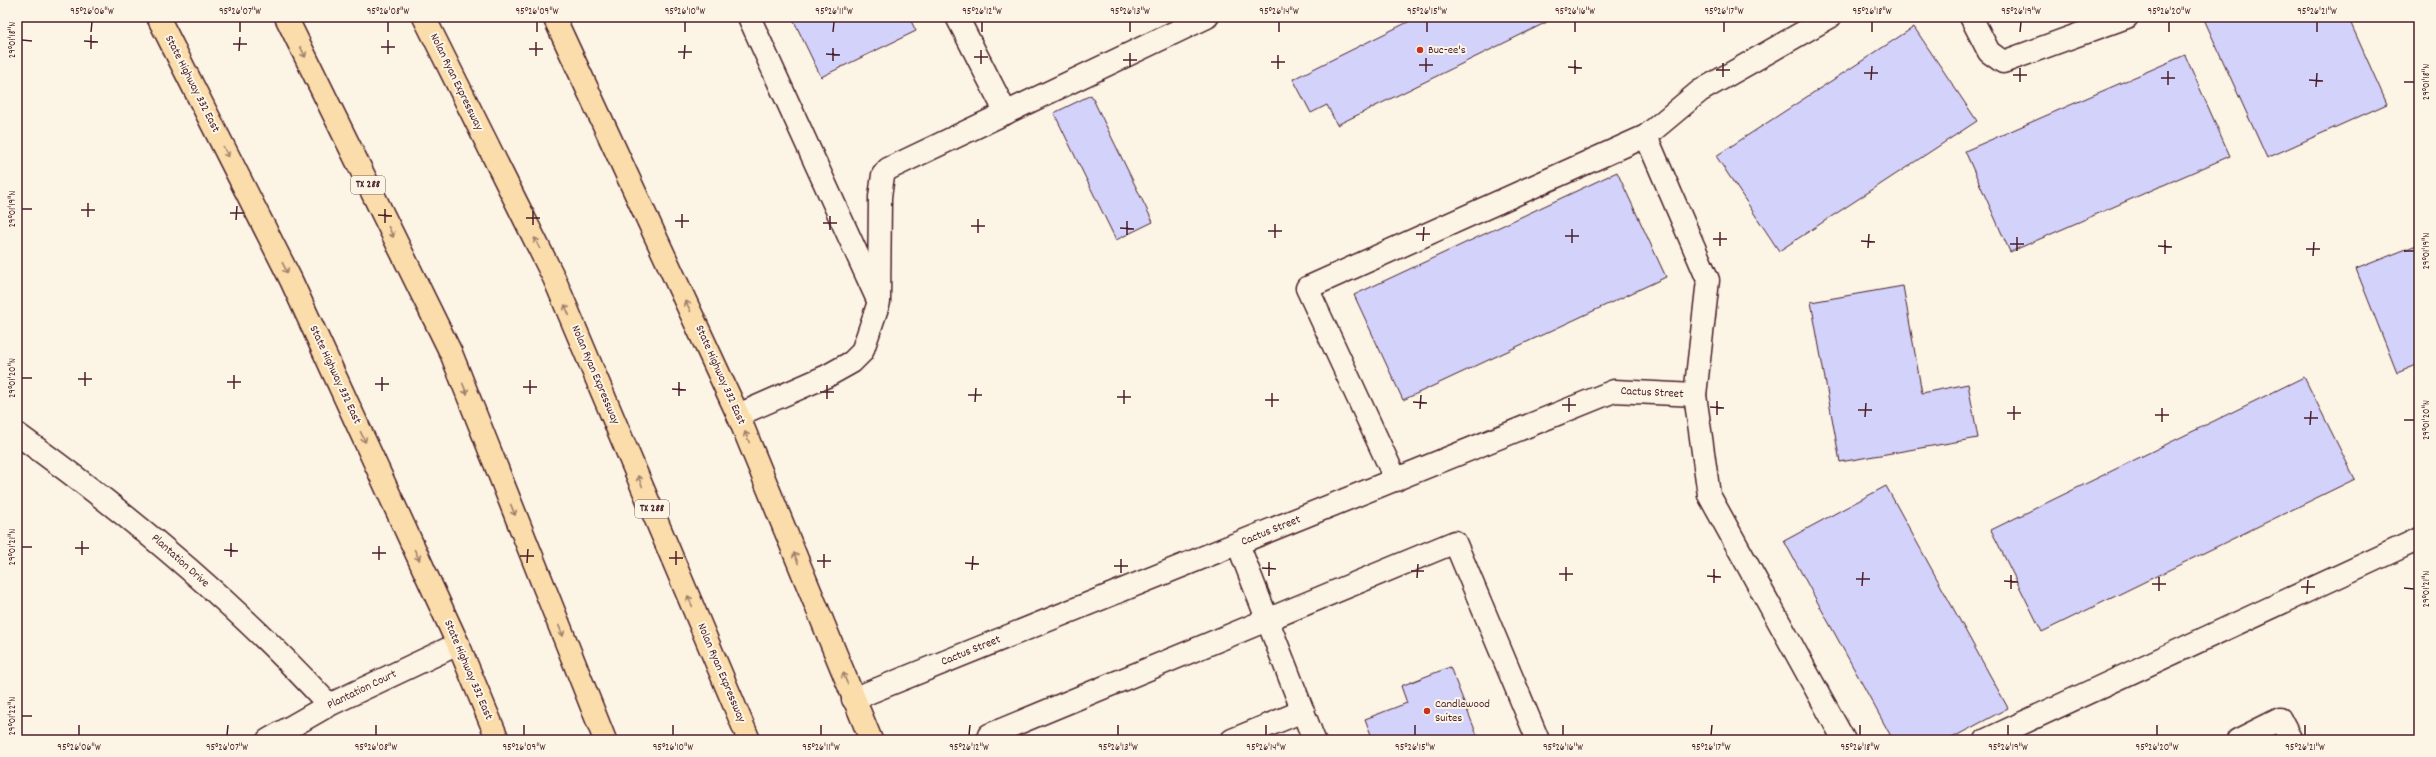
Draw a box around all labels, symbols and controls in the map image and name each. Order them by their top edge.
text: 95°26'06"W [70,5,114,19]
text: 95°26'07"W [219,5,261,19]
text: 95°26'08"W [367,5,409,19]
text: 95°26'09"W [516,5,559,19]
text: 95°26'10"W [665,5,706,19]
text: 95°26'11"W [815,5,853,19]
text: 95°26'12"W [962,5,1002,19]
text: 95°26'13"W [1110,5,1150,19]
text: 95°26'14"W [1259,5,1299,19]
text: 95°26'15"W [1407,5,1447,19]
text: 95°26'16"W [1555,5,1595,19]
text: 95°26'17"W [1705,5,1744,19]
text: 95°26'18"W [1852,5,1892,19]
text: 95°26'19"W [2001,5,2041,19]
text: 95°26'20"W [2148,5,2191,19]
text: 95°26'21"W [2297,5,2337,19]
text: 29°01'18"N [6,22,20,58]
street label: Nolan Ryan Expressway [425,31,487,134]
street label: State Highway 332 East [160,32,224,136]
place label: Buc-ee's [1428,42,1466,59]
marker: Buc-ee's [1415,45,1425,55]
one-way arrow [300,46,307,58]
text: 29°01'18"N [2420,64,2434,100]
one-way arrow [223,146,230,158]
road number: TX 288 [351,176,385,194]
text: 29°01'19"N [6,190,20,228]
one-way arrow [388,225,395,237]
text: 29°01'19"N [2420,232,2434,270]
one-way arrow [532,238,540,250]
one-way arrow [282,262,289,274]
one-way arrow [684,300,691,312]
one-way arrow [563,304,571,316]
street label: State Highway 332 East [305,323,366,428]
street label: Nolan Ryan Expressway [566,323,624,428]
street label: State Highway 332 East [690,323,750,428]
text: 29°01'20"N [6,358,20,398]
one-way arrow [462,383,470,395]
street label: Cactus Street [1620,383,1684,403]
text: 29°01'20"N [2420,400,2434,440]
one-way arrow [360,430,367,442]
one-way arrow [743,432,751,444]
one-way arrow [635,476,643,488]
road number: TX 288 [635,500,669,518]
one-way arrow [510,504,518,516]
street label: Cactus Street [1239,511,1304,551]
text: 29°01'21"N [6,529,20,565]
street label: Plantation Drive [147,530,213,592]
one-way arrow [414,548,421,560]
one-way arrow [791,552,799,564]
text: 29°01'21"N [2420,571,2434,607]
one-way arrow [686,595,694,607]
street label: State Highway 332 East [439,617,497,723]
street label: Nolan Ryan Expressway [692,621,750,726]
one-way arrow [558,624,566,636]
street label: Cactus Street [939,631,1004,671]
street label: Plantation Court [325,666,400,714]
one-way arrow [840,673,848,685]
text: 29°01'22"N [6,696,20,736]
place label: Candlewood Suites [1435,696,1490,727]
marker: Candlewood Suites [1422,706,1432,716]
text: 95°26'06"W [57,741,101,755]
text: 95°26'07"W [206,741,248,755]
text: 95°26'08"W [355,741,397,755]
text: 95°26'09"W [503,741,546,755]
text: 95°26'10"W [653,741,694,755]
text: 95°26'11"W [802,741,840,755]
text: 95°26'12"W [949,741,989,755]
text: 95°26'13"W [1098,741,1138,755]
text: 95°26'14"W [1246,741,1286,755]
text: 95°26'15"W [1395,741,1435,755]
text: 95°26'16"W [1543,741,1583,755]
text: 95°26'17"W [1692,741,1731,755]
text: 95°26'18"W [1840,741,1880,755]
text: 95°26'19"W [1988,741,2028,755]
text: 95°26'20"W [2136,741,2179,755]
text: 95°26'21"W [2285,741,2325,755]

